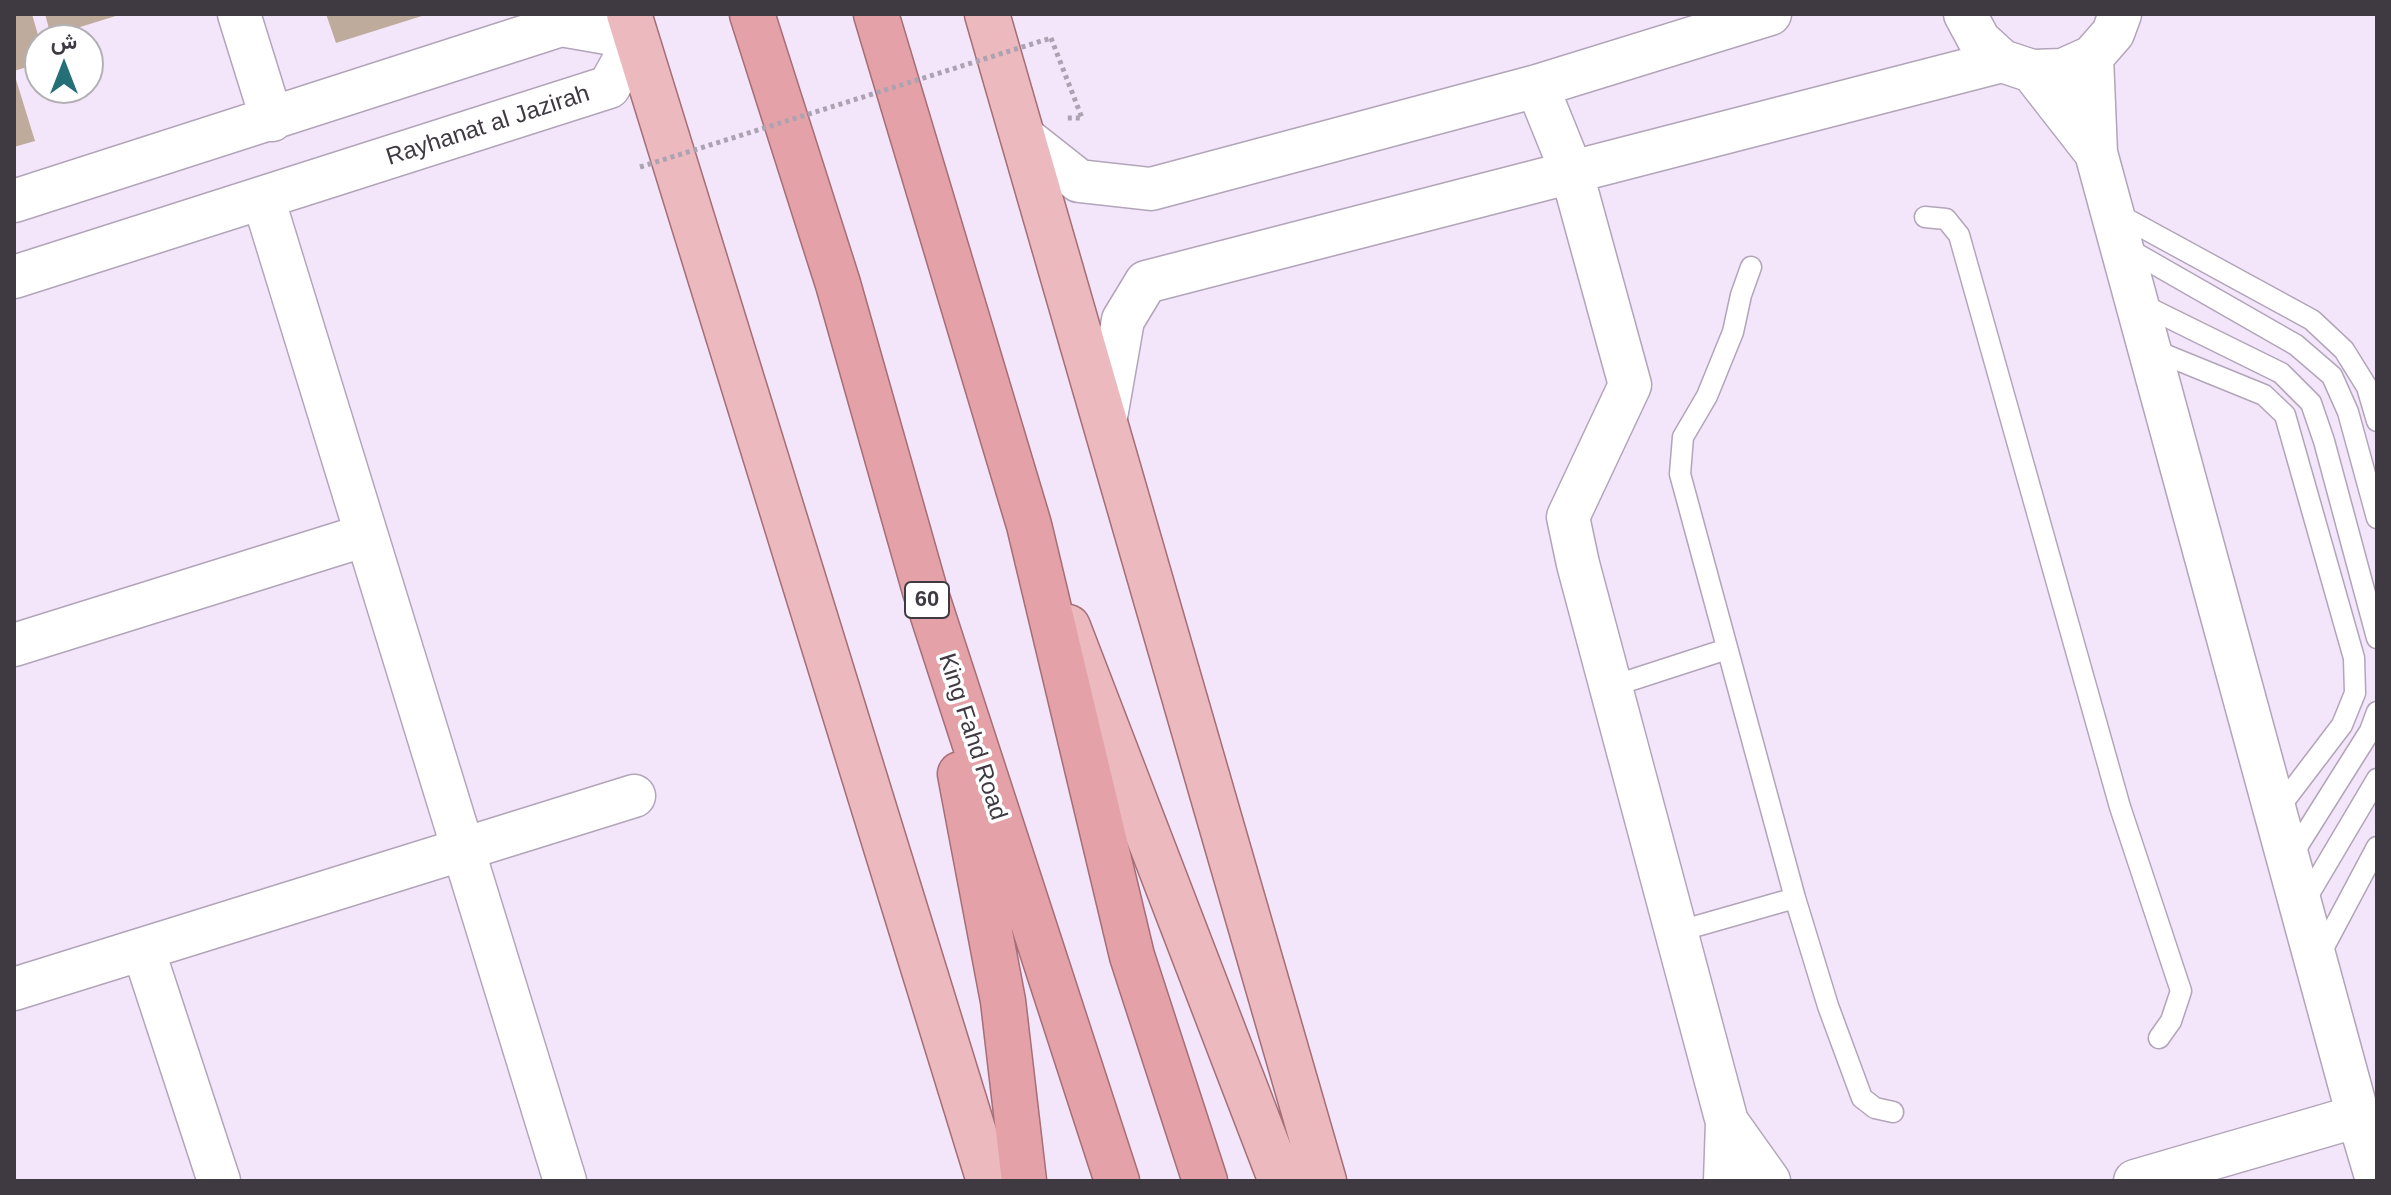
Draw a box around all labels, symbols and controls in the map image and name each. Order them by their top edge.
north arrow [24,24,104,104]
text: ش [51,29,77,54]
street label: Rayhanat al Jazirah [383,80,593,172]
road number: 60 [905,582,949,618]
street label: King Fahd Road [932,650,1012,824]

